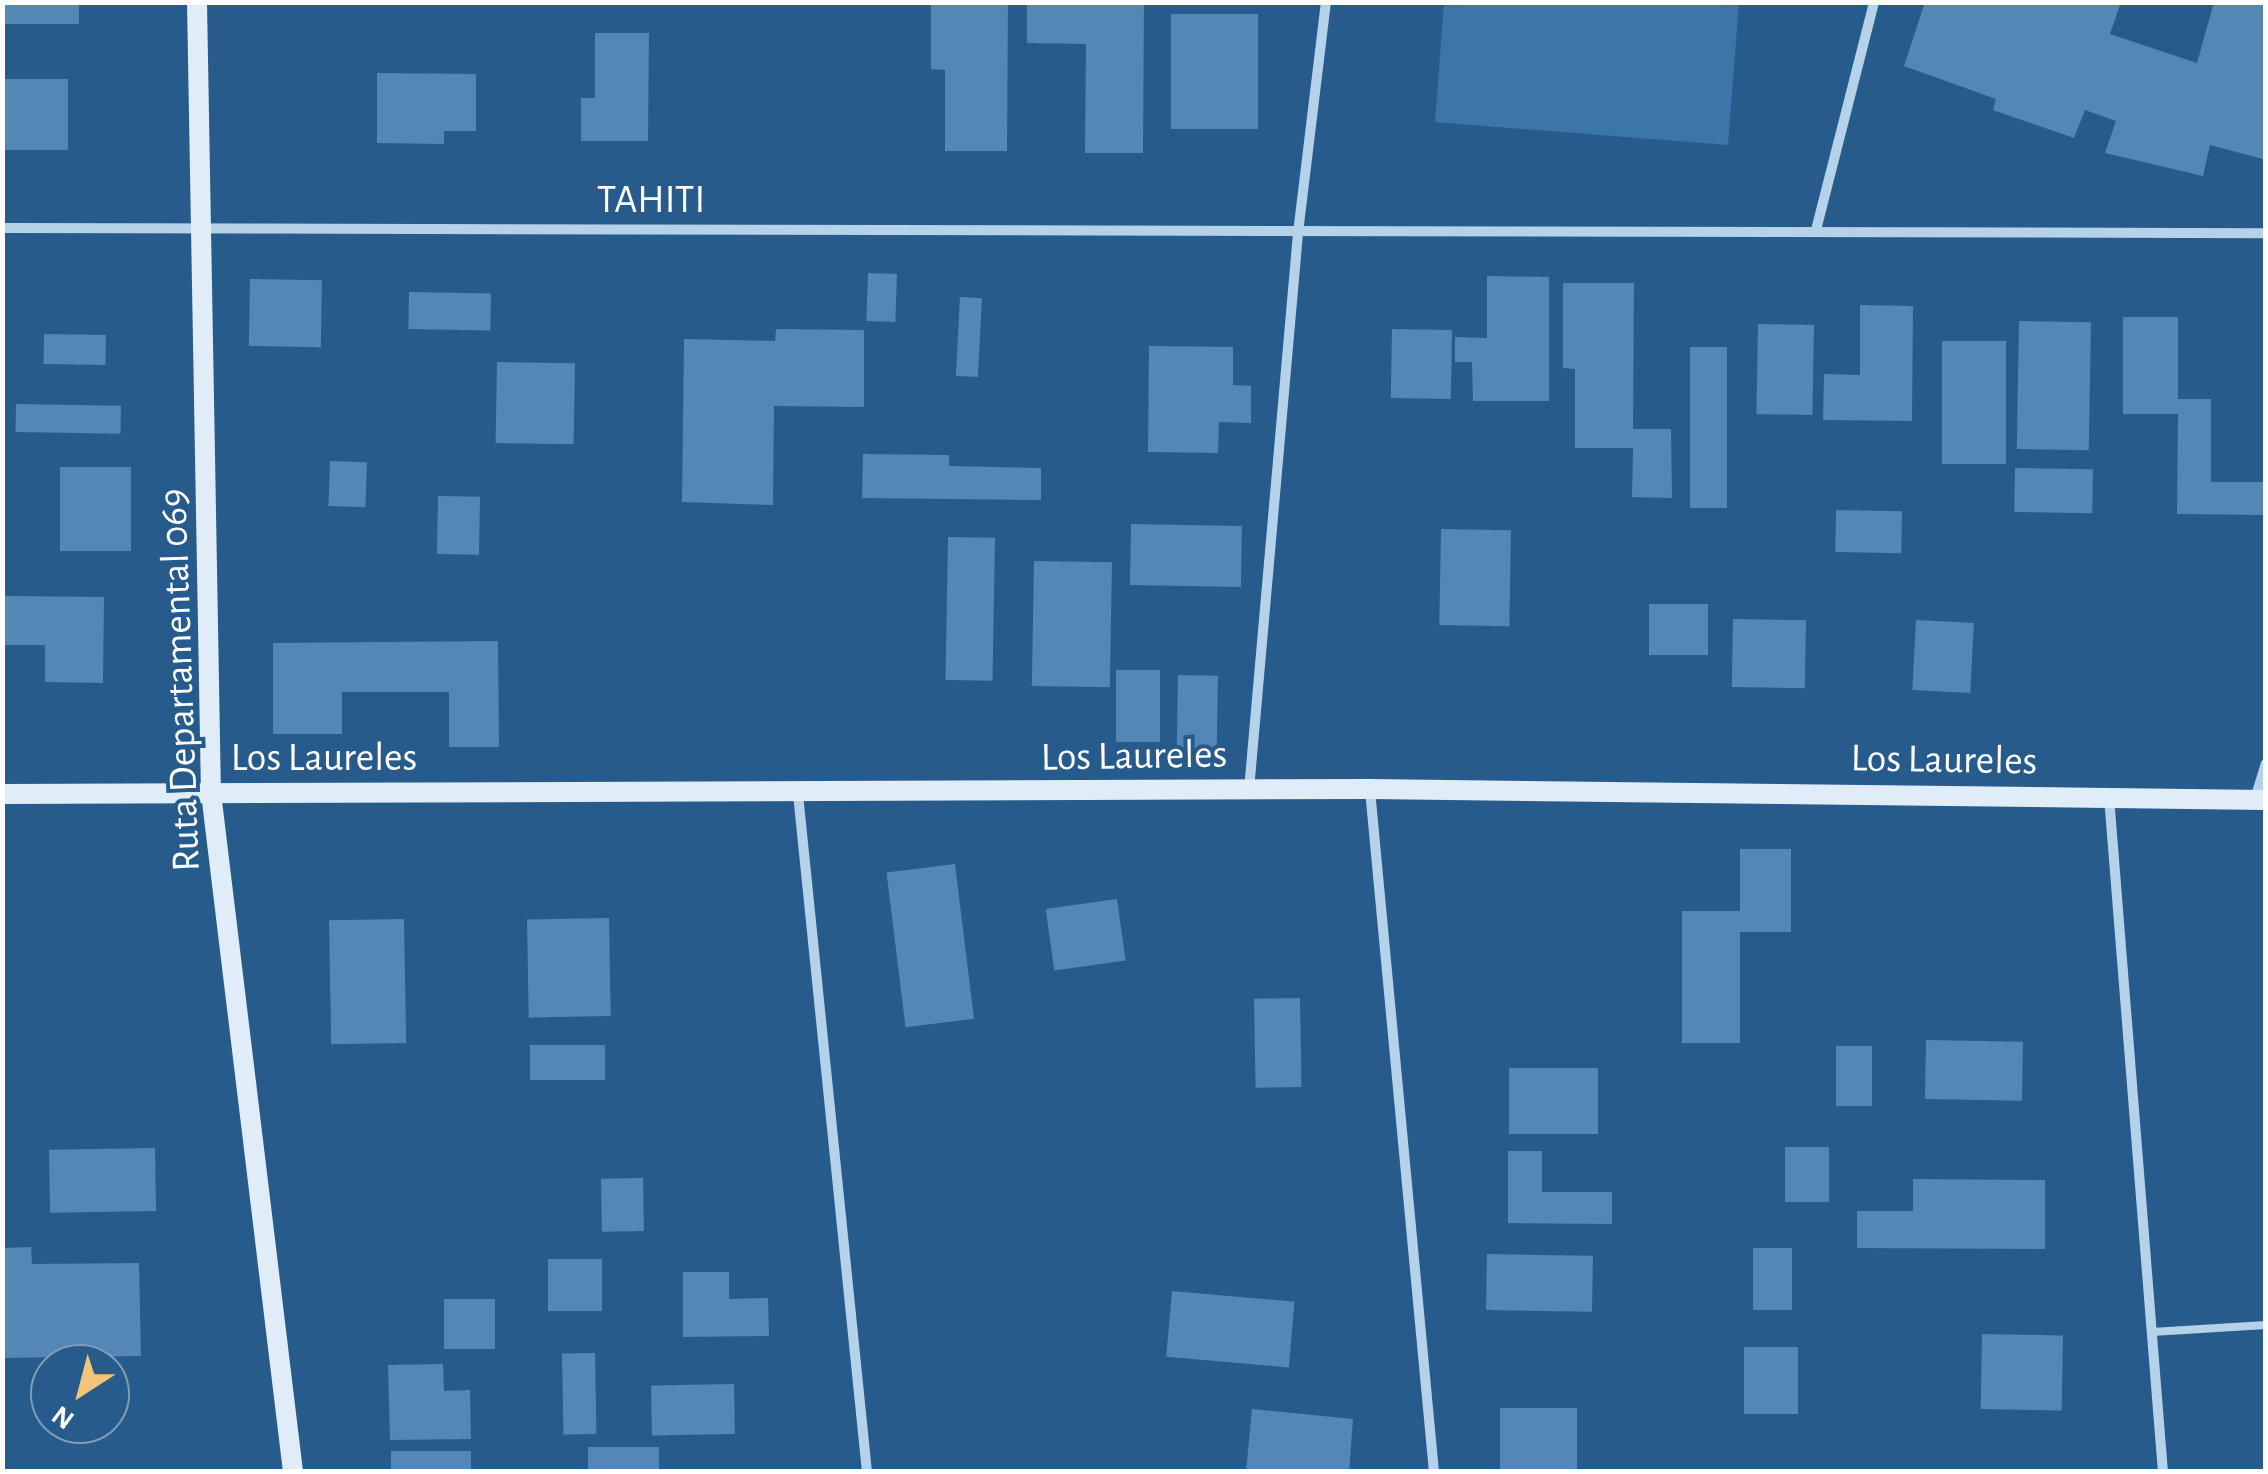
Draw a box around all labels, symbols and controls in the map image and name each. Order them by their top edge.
street label: TAHITI [597,176,705,224]
street label: Ruta Departamental 069 [149,487,211,873]
street label: Los Laureles [1040,730,1228,782]
street label: Los Laureles [231,734,417,782]
street label: Los Laureles [1850,734,2038,786]
north arrow [30,1344,130,1444]
text: N [47,1400,80,1434]

